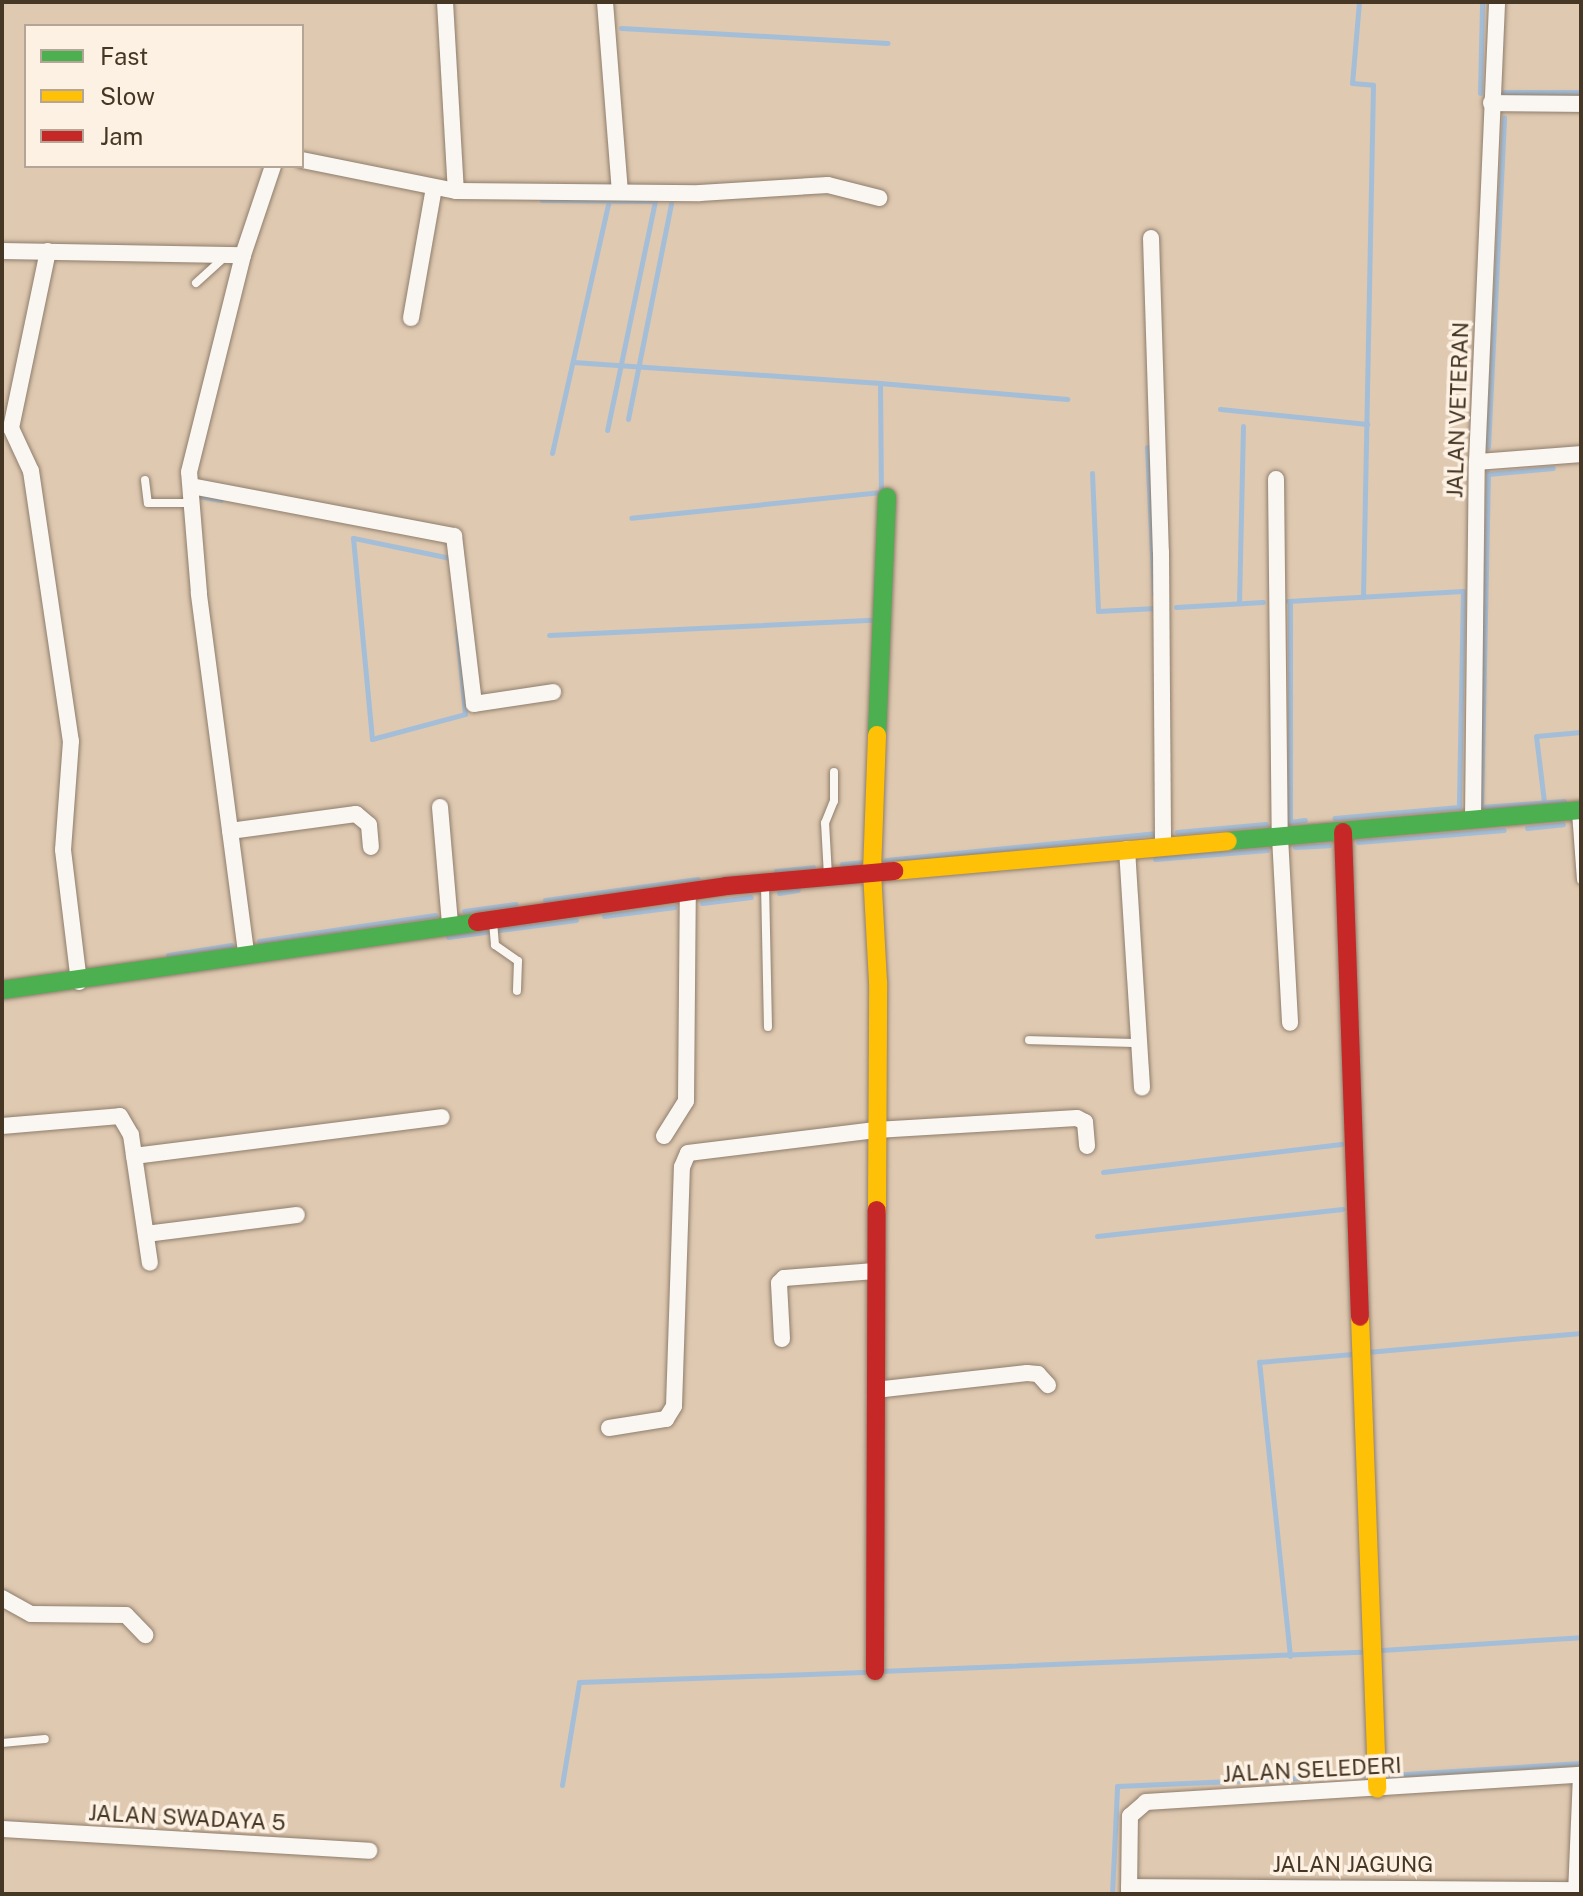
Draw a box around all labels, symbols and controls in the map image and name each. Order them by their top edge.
legend [24,24,304,168]
text: Fast [100,42,148,70]
text: Slow [100,82,155,110]
text: Jam [100,122,143,150]
street label: JALAN VETERAN [1442,321,1474,499]
street label: JALAN SELEDERI [1222,1752,1402,1788]
street label: JALAN SWADAYA 5 [88,1800,286,1836]
street label: JALAN JAGUNG [1273,1852,1433,1878]

